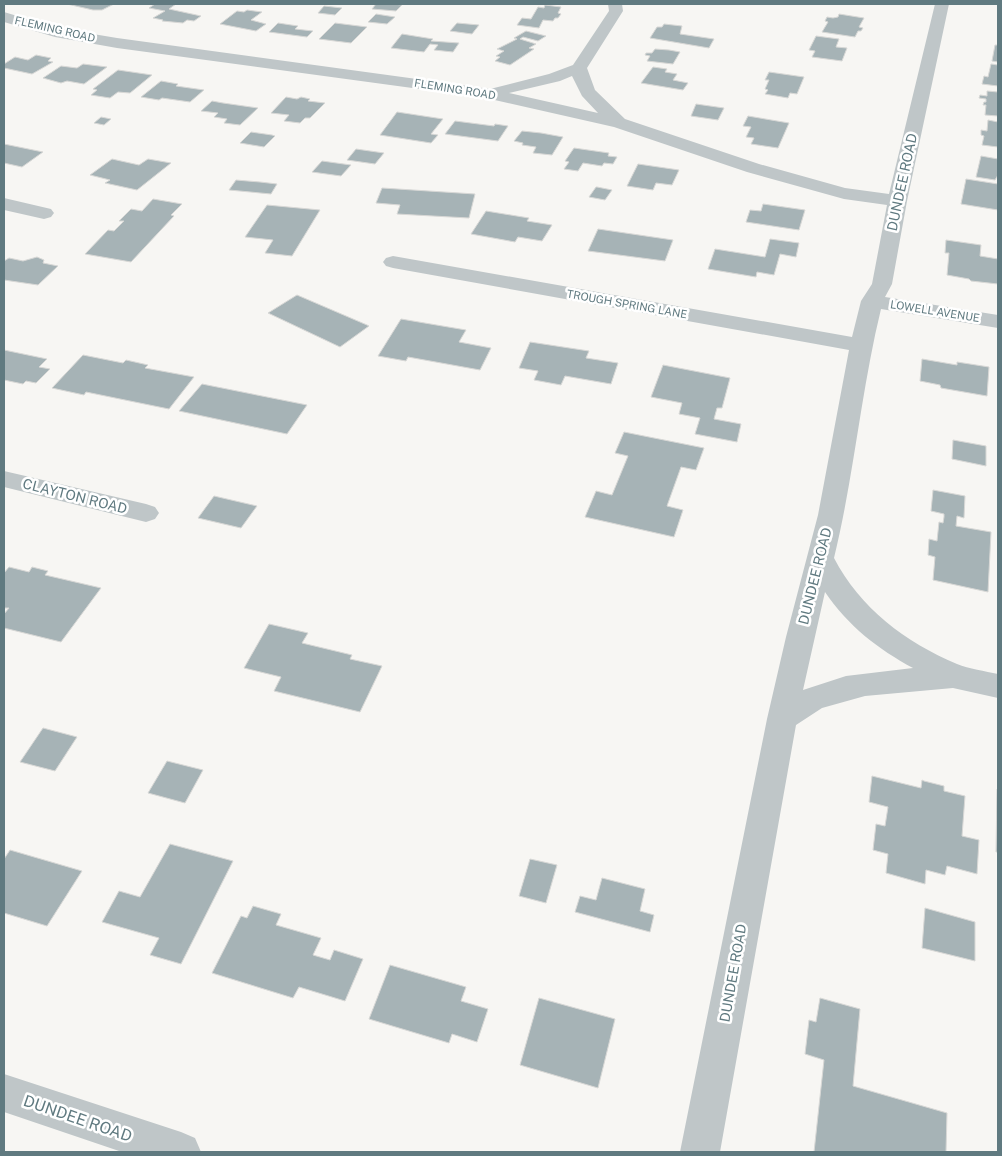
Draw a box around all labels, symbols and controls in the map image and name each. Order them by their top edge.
street label: FLEMING ROAD [14,14,97,44]
street label: FLEMING ROAD [413,77,497,101]
street label: DUNDEE ROAD [884,132,920,232]
street label: TROUGH SPRING LANE [566,287,688,321]
street label: LOWELL AVENUE [889,298,981,324]
street label: CLAYTON ROAD [21,475,129,517]
street label: DUNDEE ROAD [795,526,835,626]
street label: DUNDEE ROAD [716,923,750,1023]
street label: DUNDEE ROAD [21,1091,135,1146]

